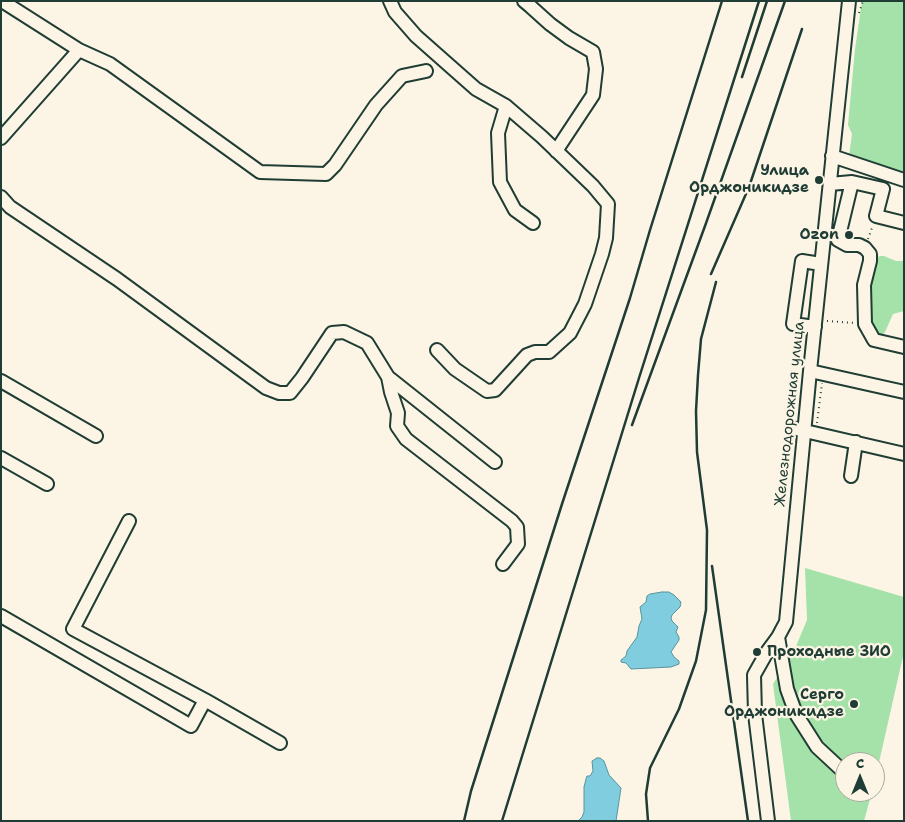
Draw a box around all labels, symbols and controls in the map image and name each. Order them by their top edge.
place label: Улица Орджоникидзе [689,162,809,197]
marker: Улица Орджоникидзе [813,174,825,186]
place label: Ozon [799,226,839,244]
marker: Ozon [843,229,855,241]
street label: Железнодорожная улица [771,320,809,508]
place label: Проходные ЗИО [767,643,891,661]
marker: Проходные ЗИО [751,646,763,658]
place label: Серго Орджоникидзе [724,686,844,721]
marker: Серго Орджоникидзе [848,698,860,710]
north arrow [835,752,885,802]
text: С [856,754,864,772]

